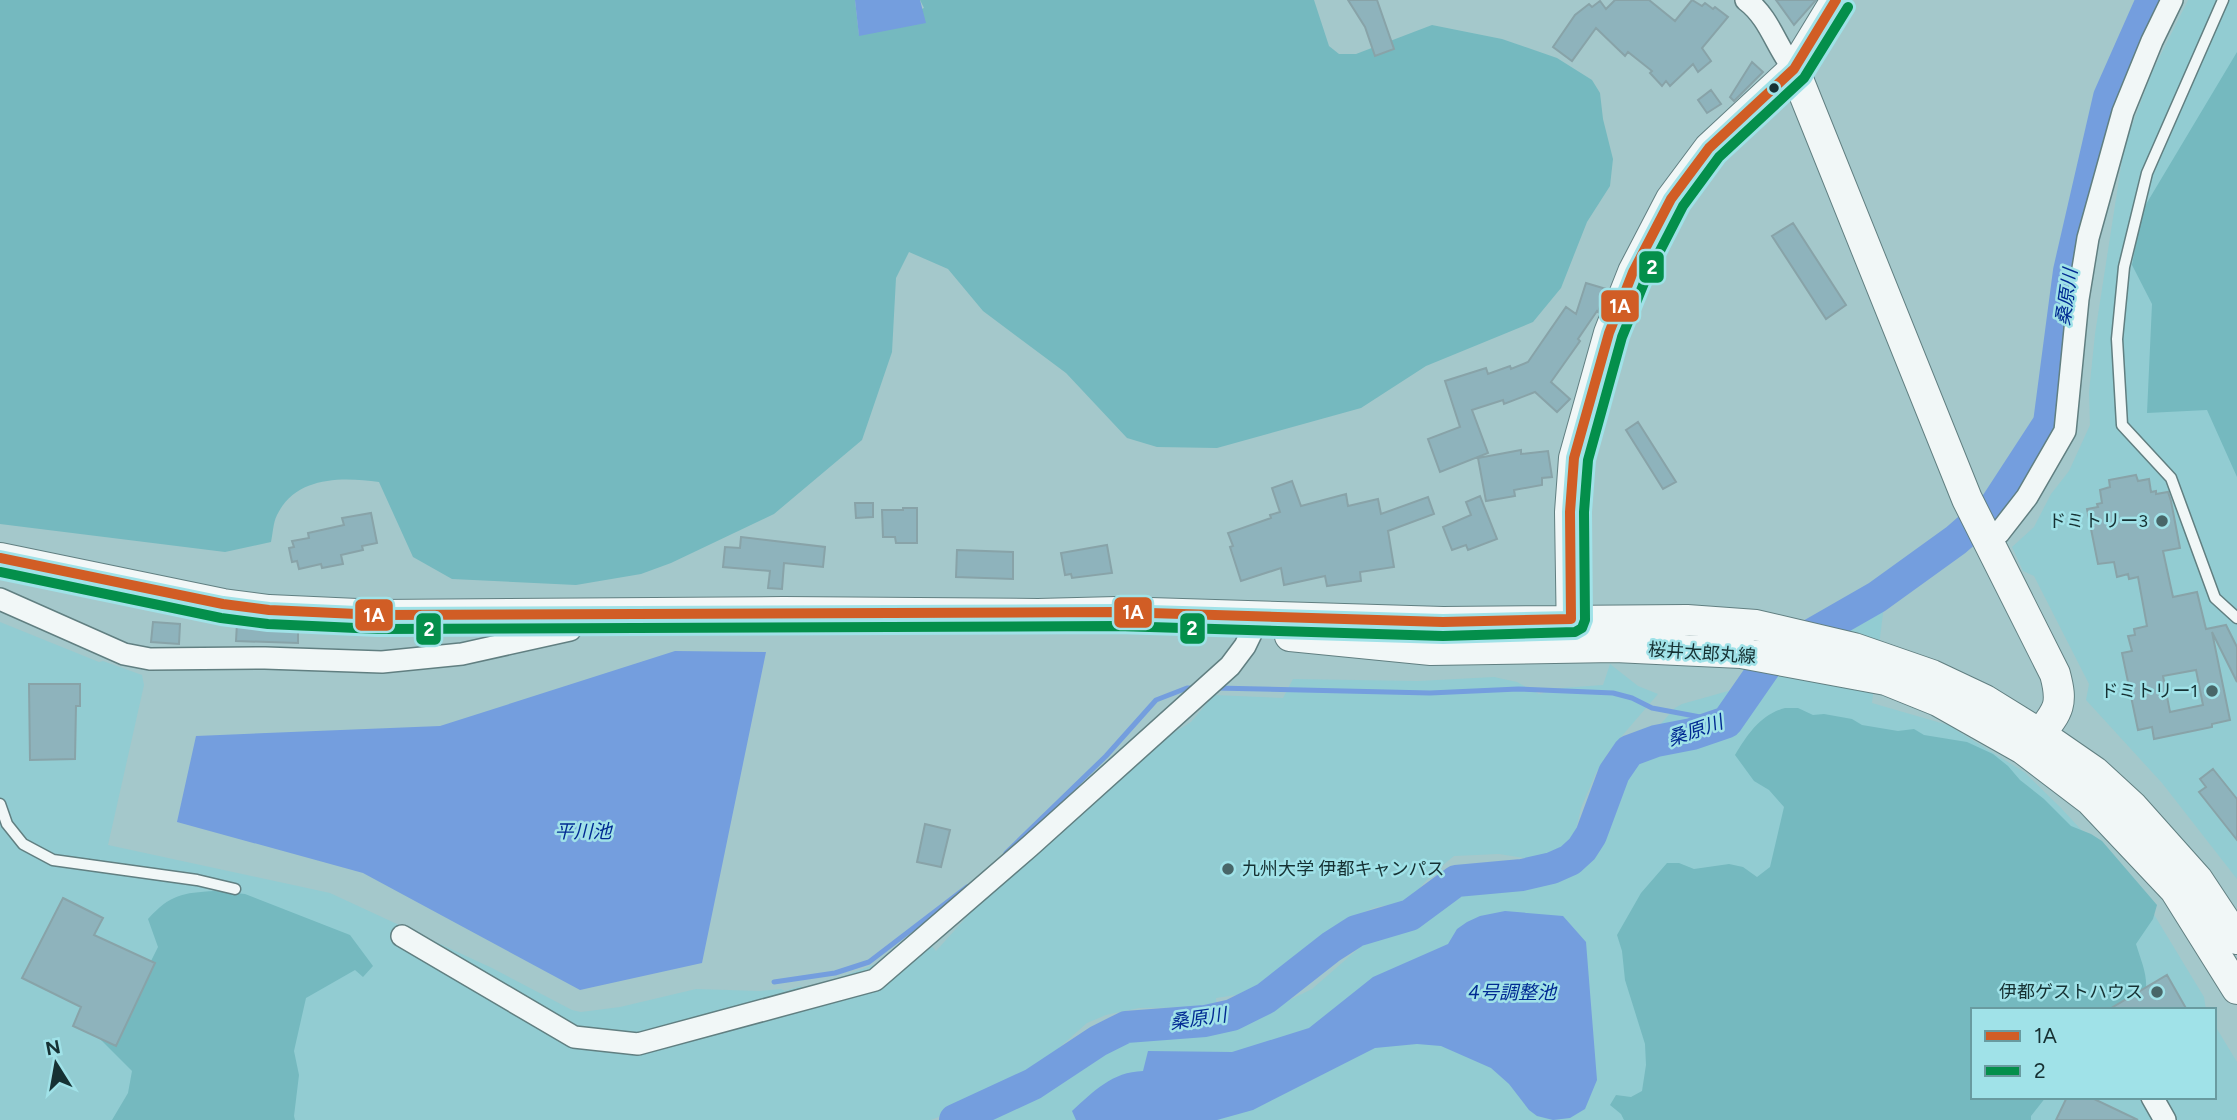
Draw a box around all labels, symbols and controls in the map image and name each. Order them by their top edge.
unlabelled marker [1767,81,1781,95]
line badge: 2 [1638,250,1665,284]
text: 2 [1646,256,1658,279]
water label: 桑原川 [2051,265,2082,327]
line badge: 1A [1600,289,1640,323]
text: 1A [1609,295,1631,318]
place label: ドミトリー3 [2048,510,2148,532]
marker: ドミトリー3 [2154,513,2170,529]
line badge: 1A [1113,596,1153,629]
line badge: 1A [354,598,394,632]
text: 1A [1122,601,1144,624]
text: 1A [363,604,385,627]
line badge: 2 [415,612,442,646]
line badge: 2 [1179,612,1206,645]
text: 2 [1186,617,1198,640]
text: 2 [423,618,435,641]
street label: 桜井太郎丸線 [1647,638,1757,668]
place label: ドミトリー1 [2101,680,2198,702]
marker: ドミトリー1 [2204,683,2220,699]
water label: 桑原川 [1664,710,1728,751]
water label: 平川池 [554,820,613,843]
place label: 九州大学 伊都キャンパス [1242,858,1444,880]
marker: 九州大学 伊都キャンパス [1220,861,1236,877]
water label: 4号調整池 [1468,981,1558,1004]
place label: 伊都ゲストハウス [1999,981,2143,1003]
marker: 伊都ゲストハウス [2149,984,2165,1000]
water label: 桑原川 [1168,1003,1230,1034]
legend [1971,1008,2216,1099]
text: 1A [2034,1023,2057,1048]
north arrow [21,1029,91,1099]
text: N [43,1035,62,1060]
text: 2 [2034,1058,2046,1083]

